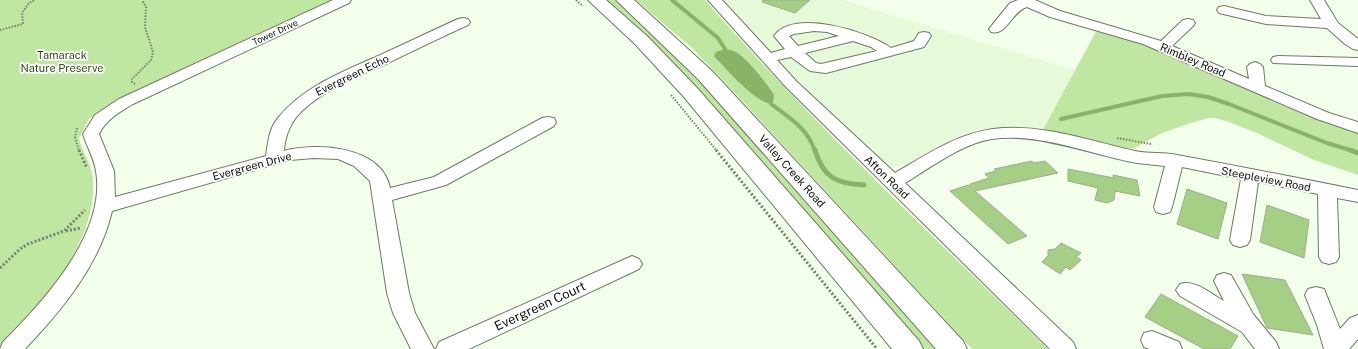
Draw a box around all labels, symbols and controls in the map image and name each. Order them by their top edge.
street label: Tower Drive [250,17,300,47]
street label: Rimbley Road [1158,41,1228,79]
park label: Tamarack Nature Preserve [20,49,104,74]
street label: Evergreen Echo [313,52,391,98]
street label: Valley Creek Road [756,132,828,210]
street label: Evergreen Drive [211,150,293,182]
street label: Afton Road [862,153,912,201]
street label: Steepleview Road [1220,164,1312,194]
street label: Evergreen Court [492,278,588,334]

